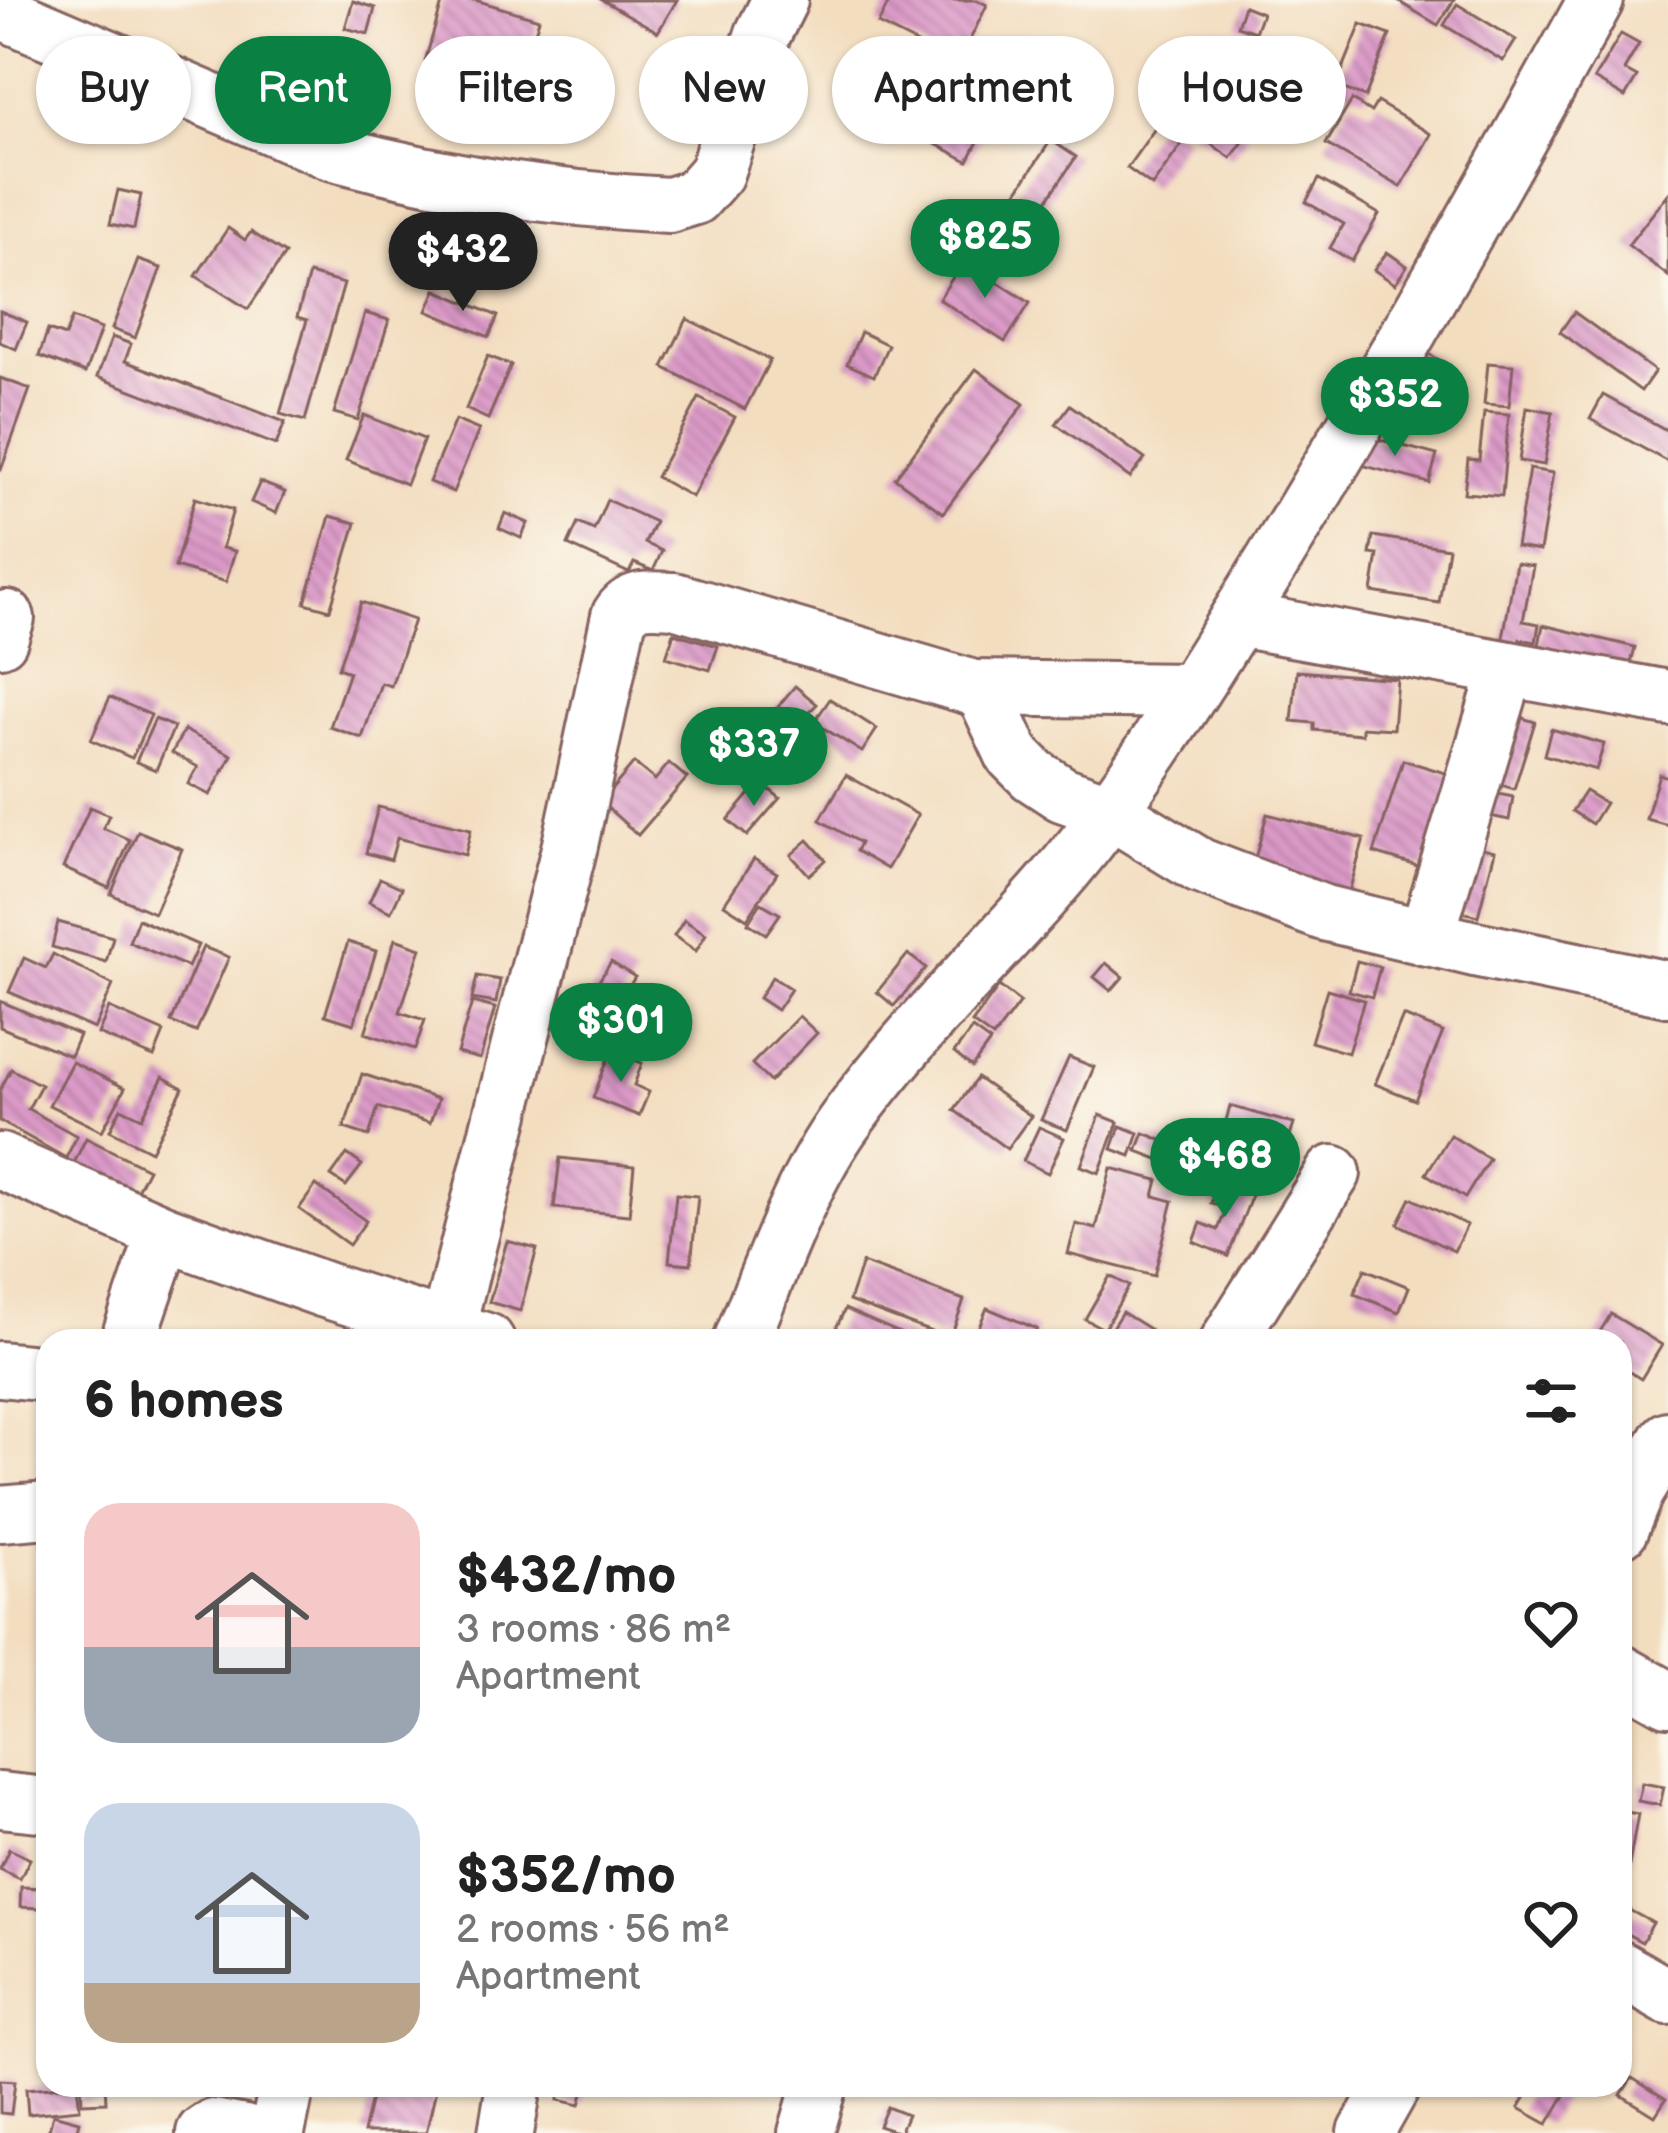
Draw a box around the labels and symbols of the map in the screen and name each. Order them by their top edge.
pin: $825 [914,199,1056,301]
pin: $432 [392,212,534,314]
pin: $352 [1324,357,1466,459]
pin: $337 [683,707,825,809]
pin: $301 [550,983,692,1085]
pin: $468 [1154,1118,1296,1220]

